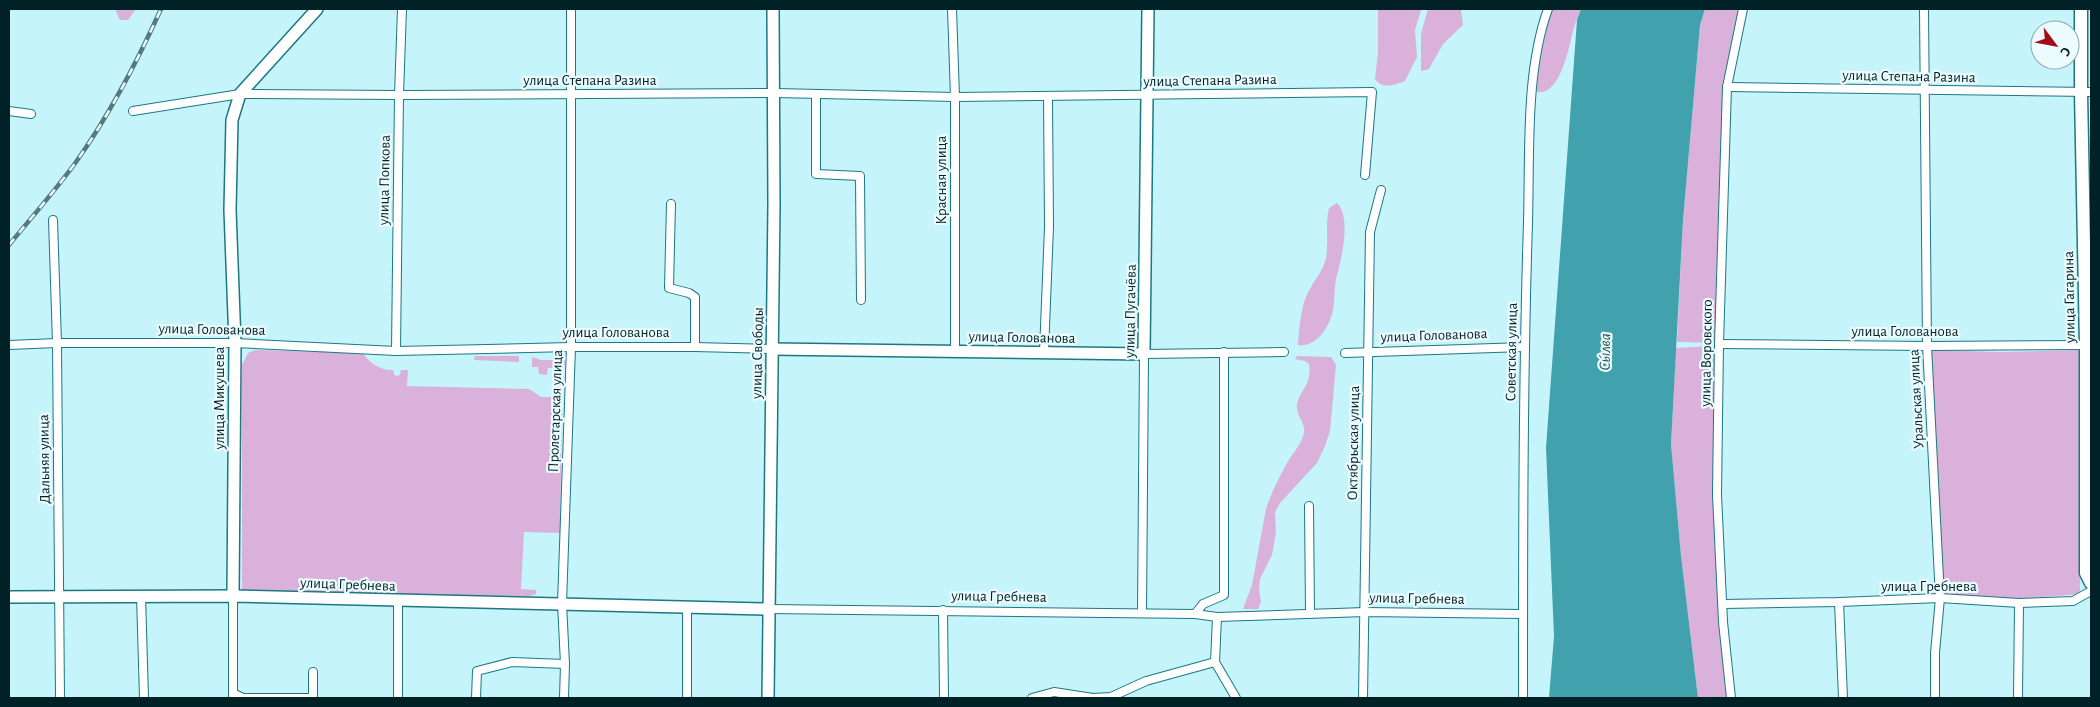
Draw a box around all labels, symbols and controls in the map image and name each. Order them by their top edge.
north arrow [2030,20,2080,70]
text: С [2057,44,2073,59]
street label: улица Степана Разина [1841,68,1976,85]
street label: улица Степана Разина [1142,72,1277,89]
street label: улица Степана Разина [522,73,657,88]
street label: улица Попкова [376,135,393,226]
street label: Красная улица [934,135,949,224]
street label: улица Гагарина [2061,251,2078,344]
street label: улица Пугачёва [1122,264,1139,359]
street label: улица Воровского [1698,299,1715,408]
street label: Советская улица [1503,302,1520,401]
street label: улица Свободы [749,307,766,400]
street label: улица Голованова [157,321,266,338]
street label: улица Голованова [1850,324,1959,339]
street label: улица Голованова [561,325,670,340]
street label: улица Голованова [1379,326,1488,345]
street label: улица Голованова [967,329,1076,346]
water label: Сы́лва [1597,333,1613,371]
street label: улица Микушева [212,346,227,450]
street label: Пролетарская улица [546,349,565,473]
street label: Уральская улица [1906,349,1927,449]
street label: Октябрьская улица [1345,385,1362,501]
street label: Дальняя улица [36,414,53,504]
street label: улица Гребнева [299,575,396,594]
street label: улица Гребнева [1880,579,1977,594]
street label: улица Гребнева [950,588,1047,605]
street label: улица Гребнева [1368,590,1465,607]

